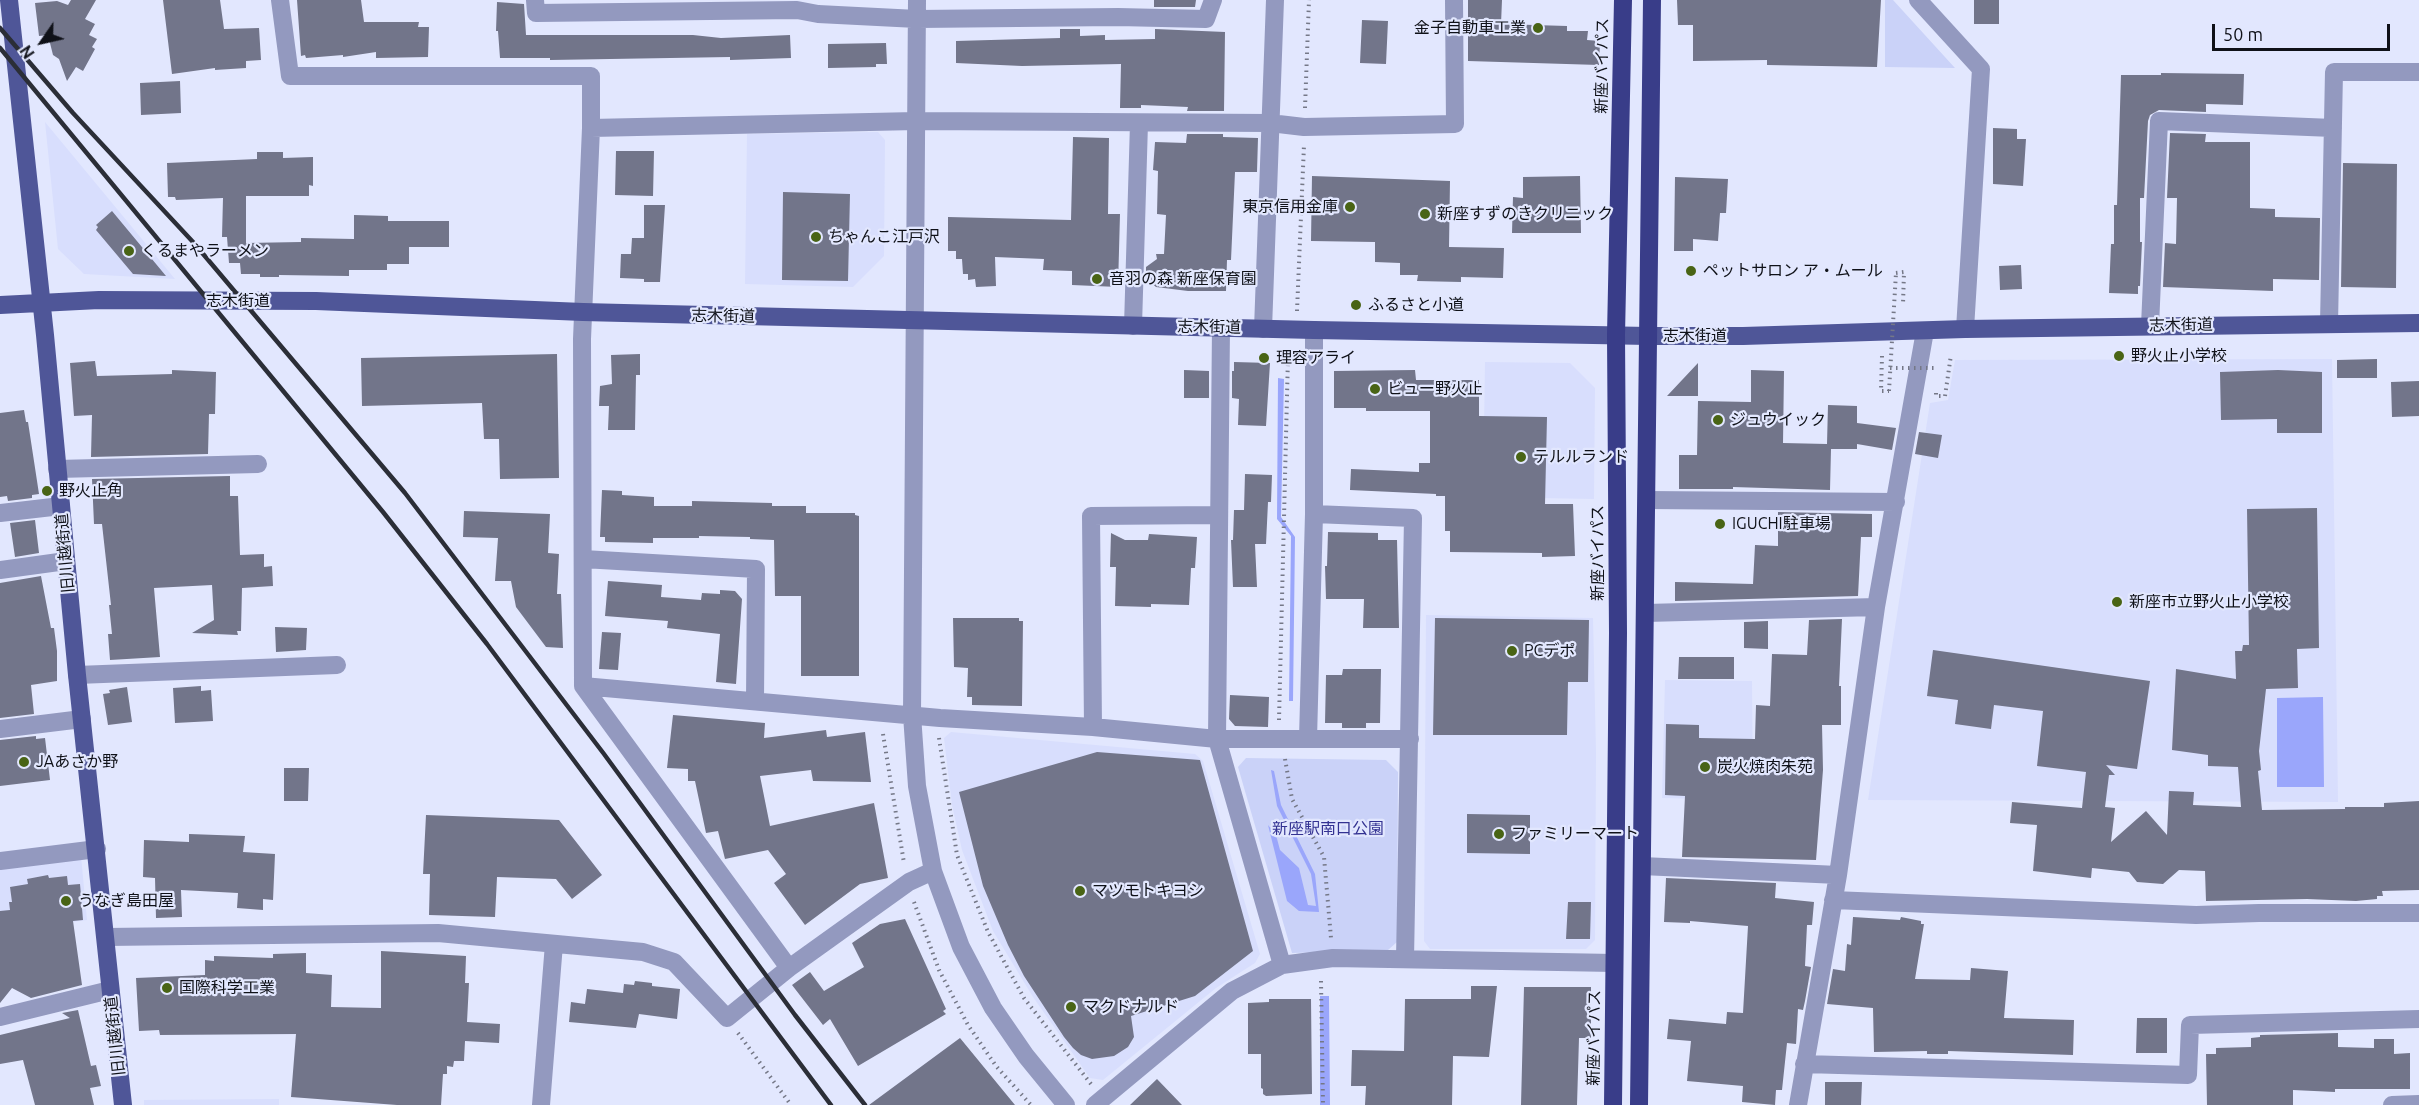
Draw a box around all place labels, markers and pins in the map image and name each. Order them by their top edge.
place label: 金子自動車工業 [1414,18,1526,38]
marker: 金子自動車工業 [1531,21,1545,35]
place label: 東京信用金庫 [1242,197,1338,217]
marker: 東京信用金庫 [1343,200,1357,214]
place label: 新座すずのきクリニック [1437,204,1613,224]
marker: 新座すずのきクリニック [1418,207,1432,221]
place label: ちゃんこ江戸沢 [828,227,940,247]
marker: ちゃんこ江戸沢 [809,230,823,244]
place label: くるまやラーメン [141,241,269,261]
marker: くるまやラーメン [122,244,136,258]
place label: ペットサロン ア・ムール [1703,261,1883,281]
marker: ペットサロン ア・ムール [1684,264,1698,278]
place label: 音羽の森 新座保育園 [1109,269,1257,289]
marker: 音羽の森 新座保育園 [1090,272,1104,286]
place label: ふるさと小道 [1368,295,1464,315]
marker: ふるさと小道 [1349,298,1363,312]
place label: 野火止小学校 [2131,346,2227,366]
place label: 理容アライ [1276,348,1356,368]
marker: 野火止小学校 [2112,349,2126,363]
marker: 理容アライ [1257,351,1271,365]
place label: ビュー野火止 [1387,379,1483,399]
marker: ビュー野火止 [1368,382,1382,396]
place label: ジュウイック [1730,410,1826,430]
marker: ジュウイック [1711,413,1725,427]
place label: テルルランド [1533,447,1629,467]
marker: テルルランド [1514,450,1528,464]
place label: 野火止角 [59,481,123,501]
marker: 野火止角 [40,484,54,498]
place label: IGUCHI駐車場 [1732,514,1831,534]
marker: IGUCHI駐車場 [1713,517,1727,531]
place label: 新座市立野火止小学校 [2129,592,2289,612]
marker: 新座市立野火止小学校 [2110,595,2124,609]
place label: PCデポ [1524,641,1575,661]
marker: PCデポ [1505,644,1519,658]
place label: JAあさか野 [36,752,118,772]
marker: JAあさか野 [17,755,31,769]
place label: 炭火焼肉朱苑 [1717,757,1813,777]
marker: 炭火焼肉朱苑 [1698,760,1712,774]
place label: ファミリーマート [1511,824,1639,844]
marker: ファミリーマート [1492,827,1506,841]
place label: マツモトキヨシ [1092,881,1204,901]
marker: マツモトキヨシ [1073,884,1087,898]
place label: うなぎ島田屋 [78,891,174,911]
marker: うなぎ島田屋 [59,894,73,908]
place label: 国際科学工業 [179,978,275,998]
marker: 国際科学工業 [160,981,174,995]
place label: マクドナルド [1083,997,1179,1017]
marker: マクドナルド [1064,1000,1078,1014]

